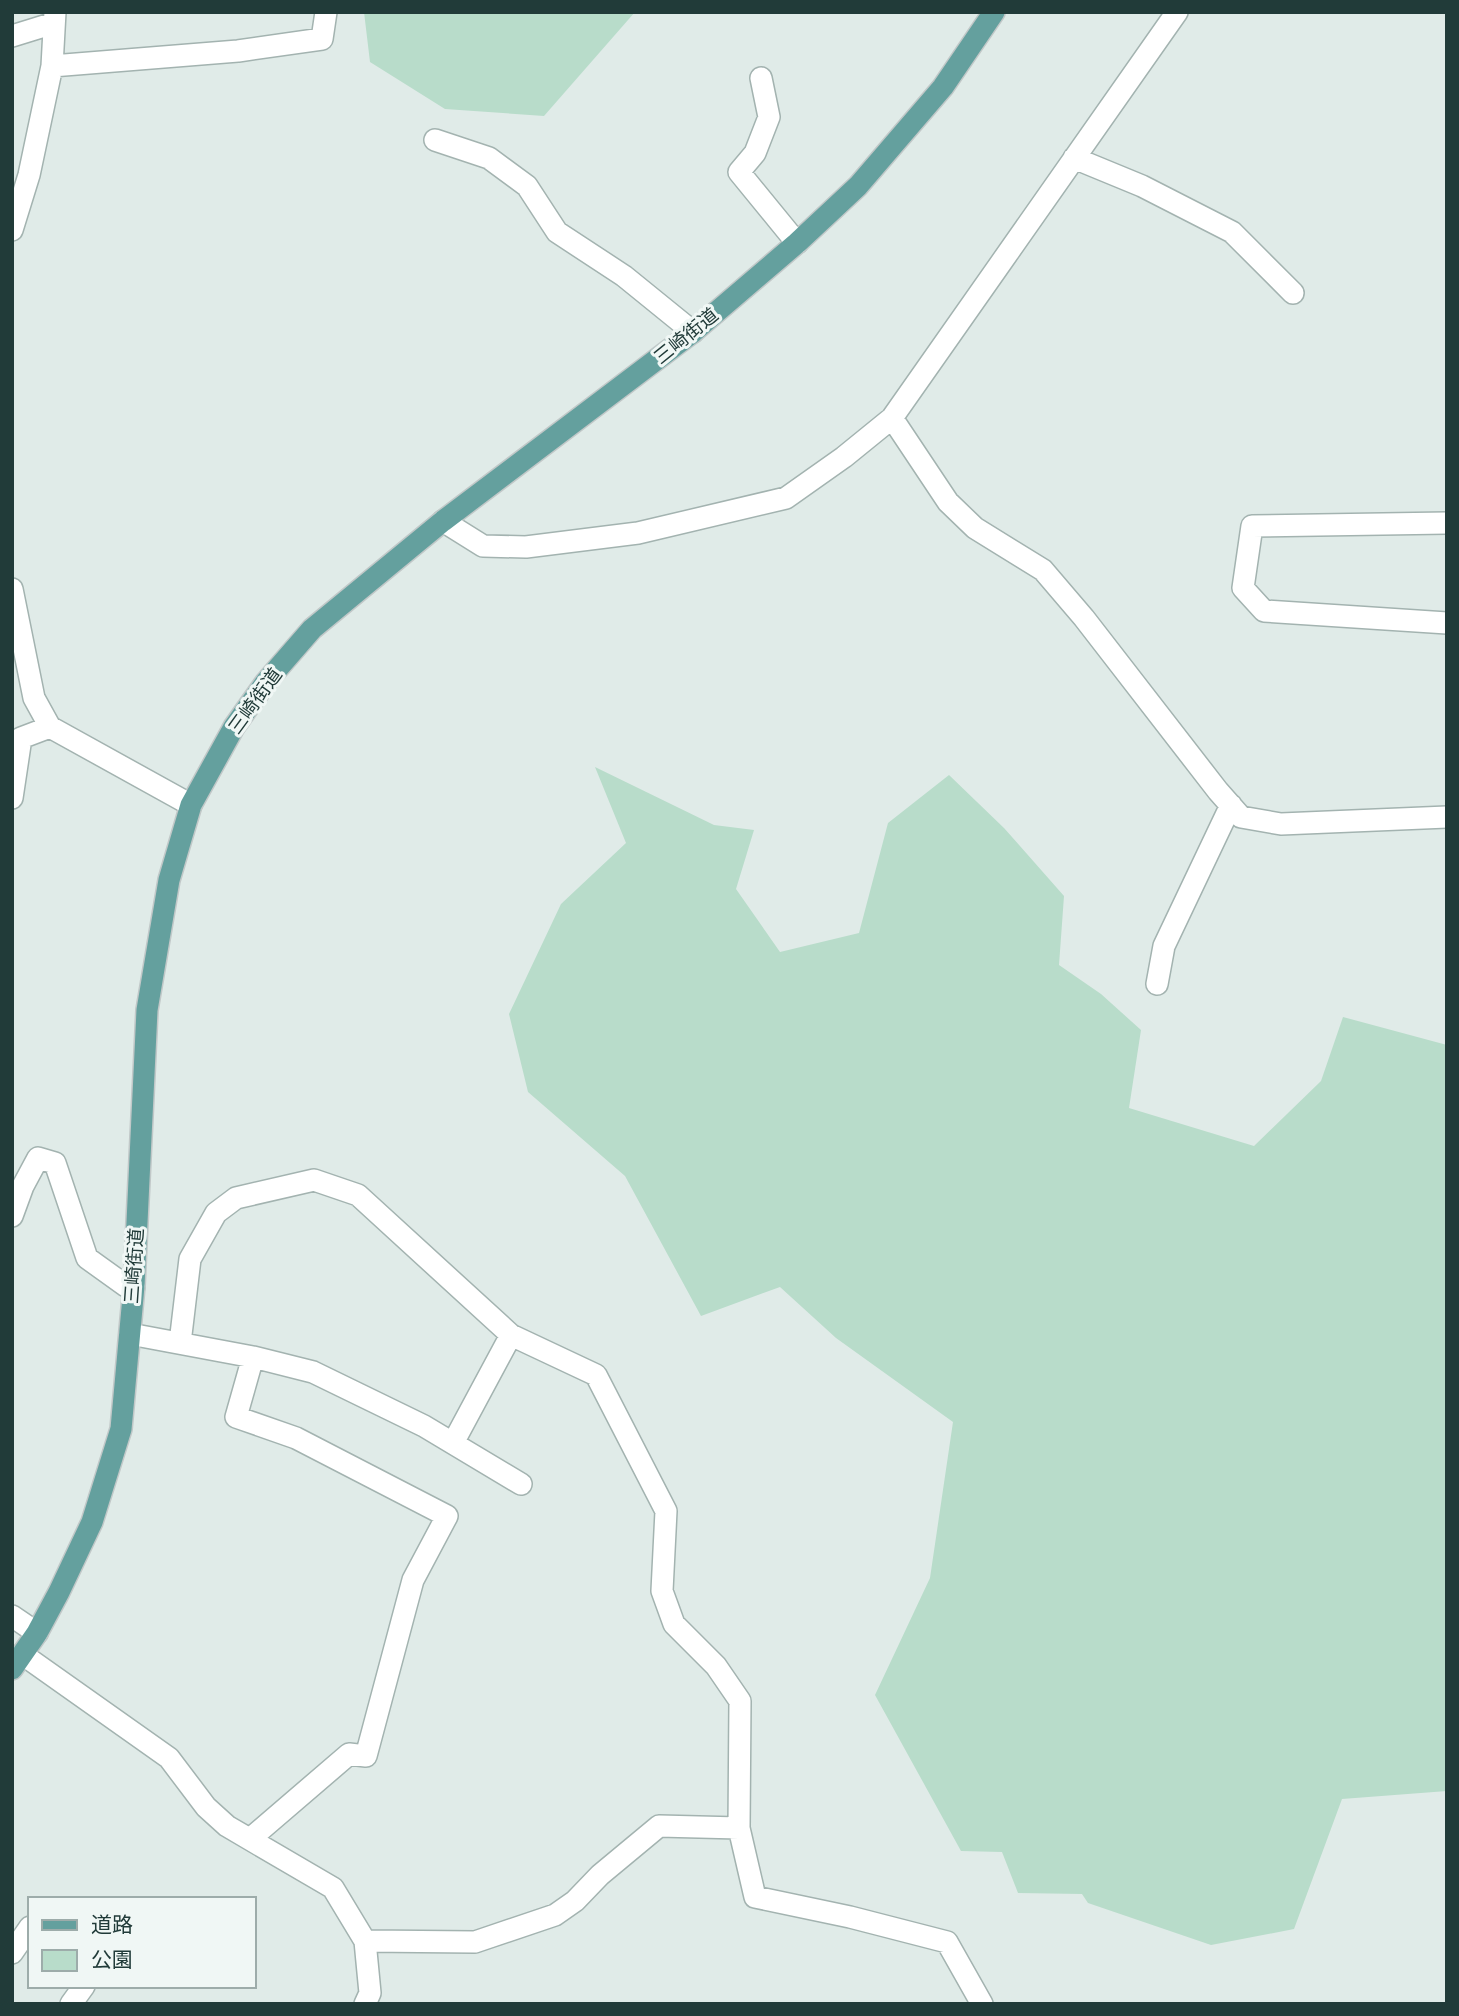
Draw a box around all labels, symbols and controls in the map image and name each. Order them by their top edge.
street label: 三崎街道 [649,303,723,369]
street label: 三崎街道 [223,663,287,739]
street label: 三崎街道 [120,1227,148,1305]
legend [28,1897,256,1988]
text: 道路 [91,1913,133,1937]
text: 公園 [91,1948,133,1972]

